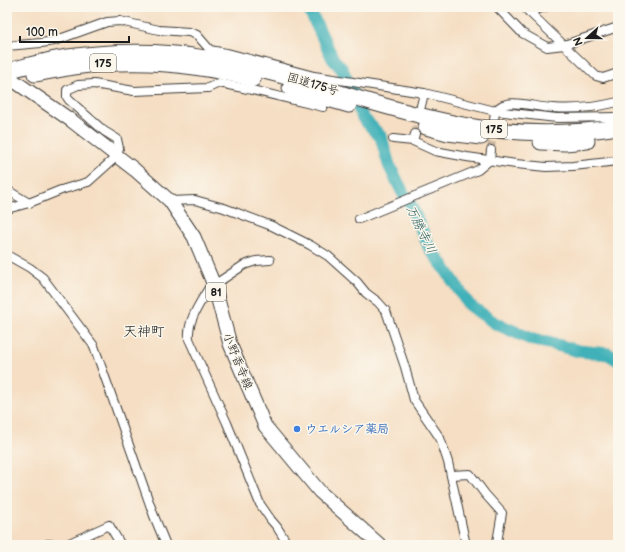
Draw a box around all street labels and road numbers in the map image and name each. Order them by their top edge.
road number: 175 [90,54,116,72]
street label: 国道175号 [285,70,341,99]
road number: 175 [481,120,507,138]
road number: 81 [206,283,226,301]
street label: 小野香寺線 [219,331,256,392]

